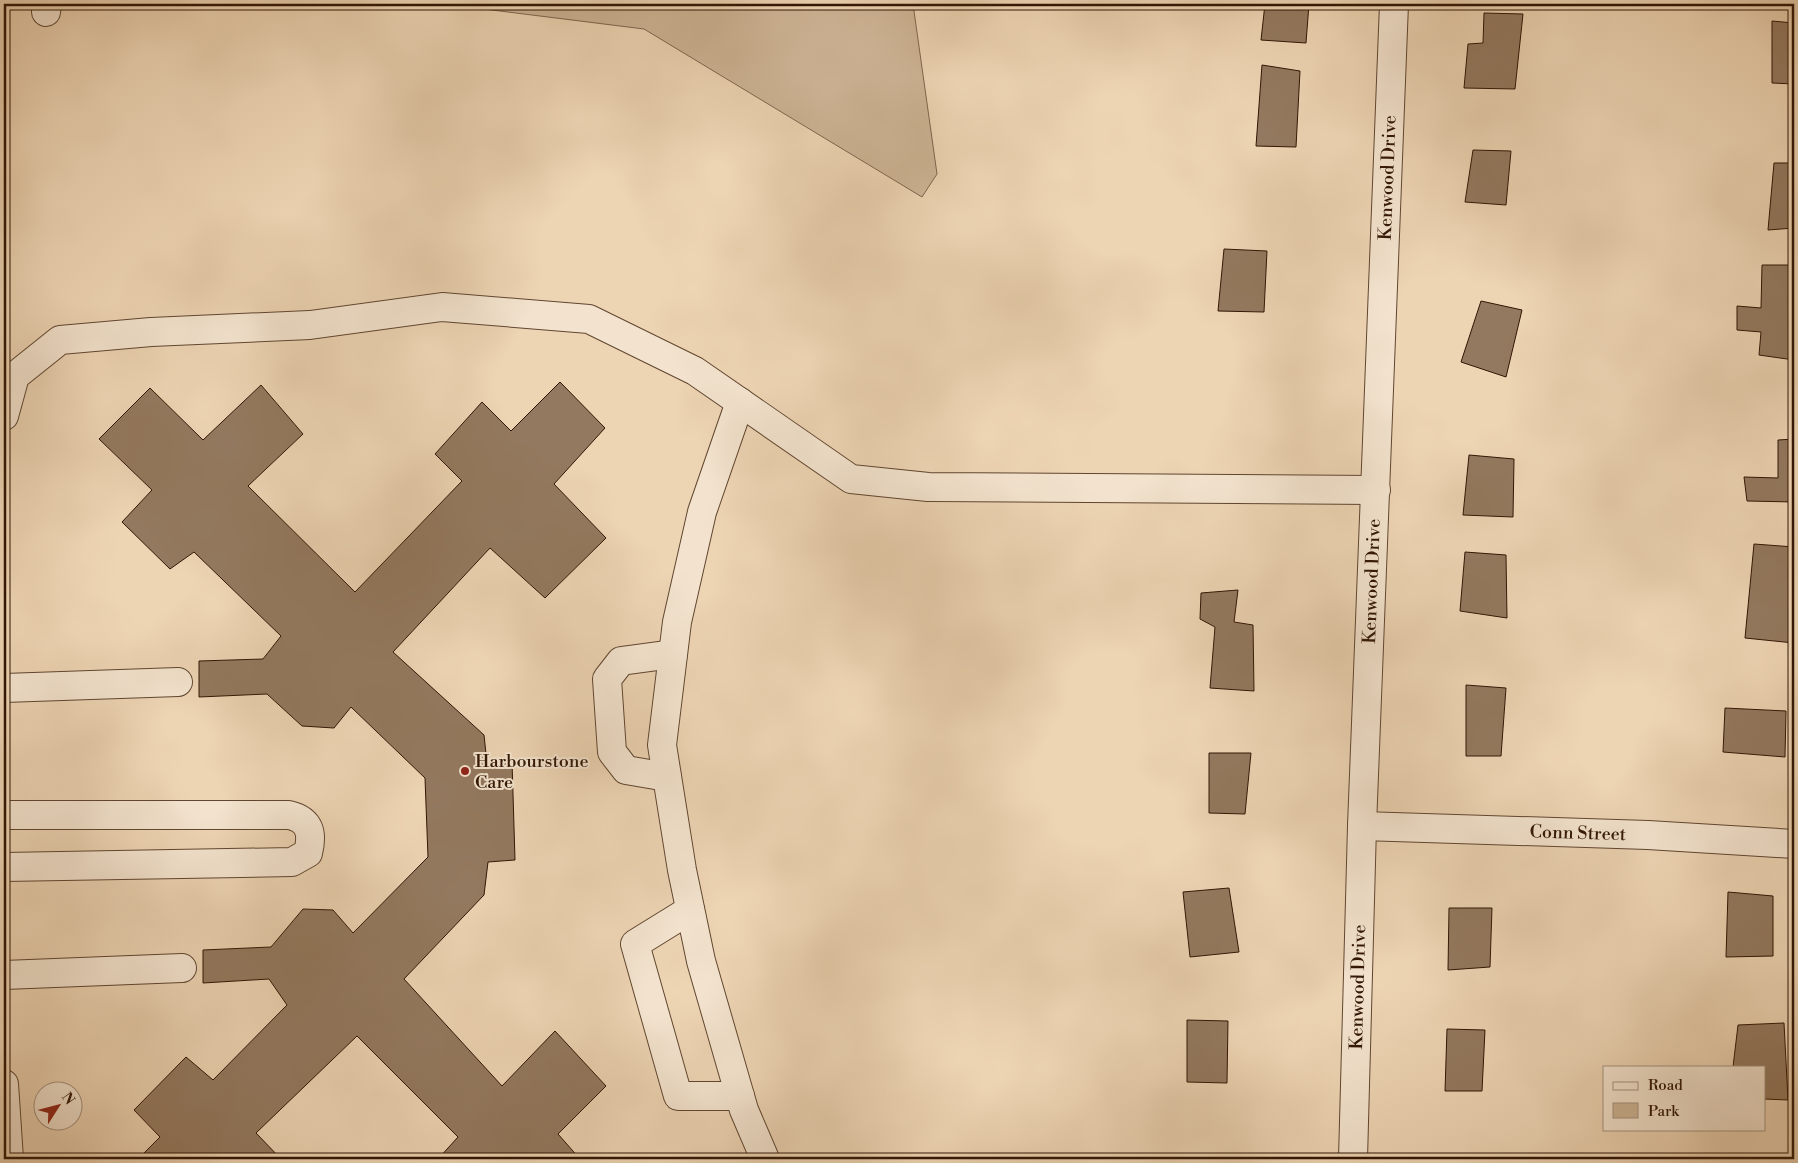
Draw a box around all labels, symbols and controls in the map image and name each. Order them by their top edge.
street label: Kenwood Drive [1373,115,1401,241]
street label: Kenwood Drive [1358,518,1385,644]
place label: Harbourstone Care [475,750,589,794]
marker: Harbourstone Care [459,765,471,777]
street label: Conn Street [1529,820,1627,846]
street label: Kenwood Drive [1344,924,1371,1050]
legend [1603,1066,1766,1130]
text: Road [1648,1076,1683,1095]
north arrow [32,1080,82,1130]
text: N [57,1089,78,1109]
text: Park [1648,1102,1680,1121]

